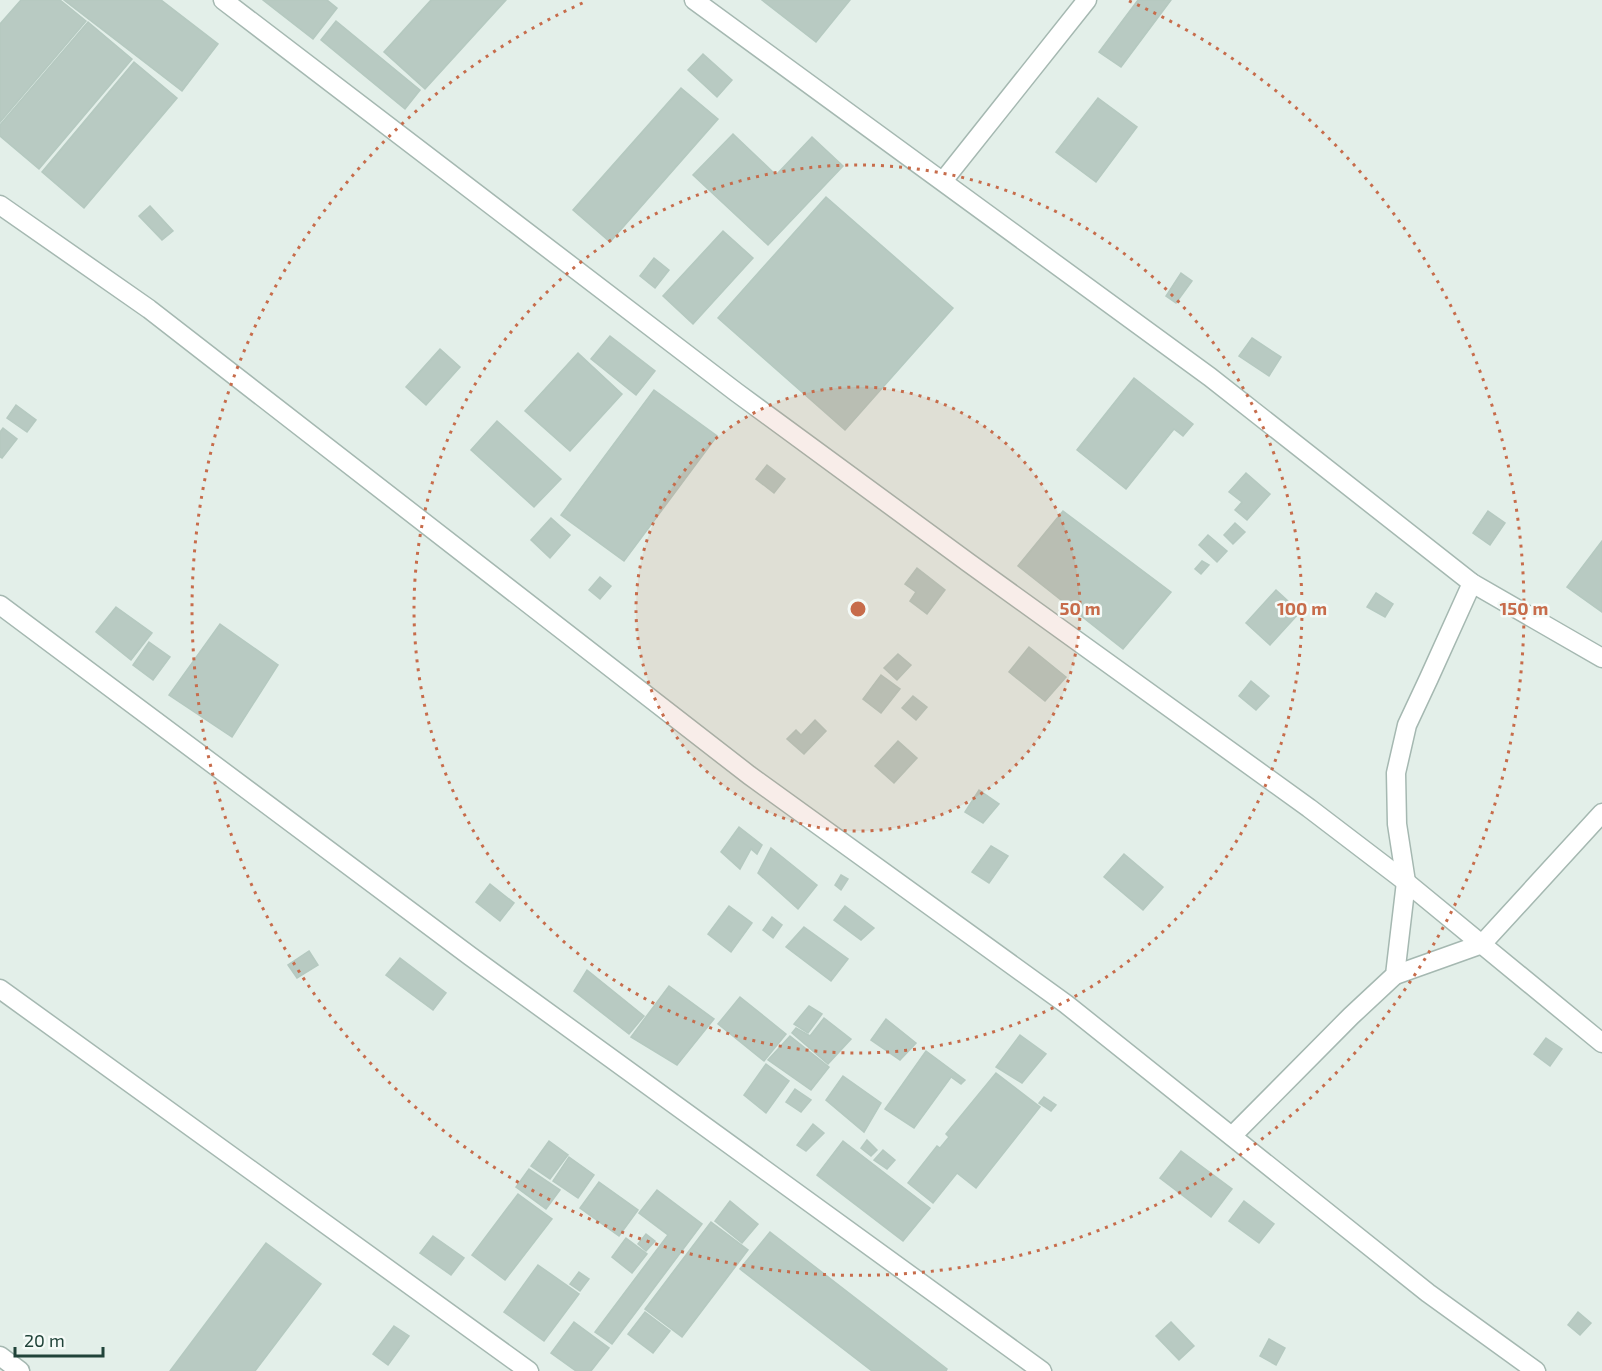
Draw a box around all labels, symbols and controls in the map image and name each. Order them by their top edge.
text: 50 m [1059,597,1101,619]
text: 100 m [1277,597,1327,619]
text: 150 m [1500,597,1548,619]
centre of rings [848,599,868,619]
scale bar [15,1320,104,1358]
text: 20 m [24,1329,65,1351]

